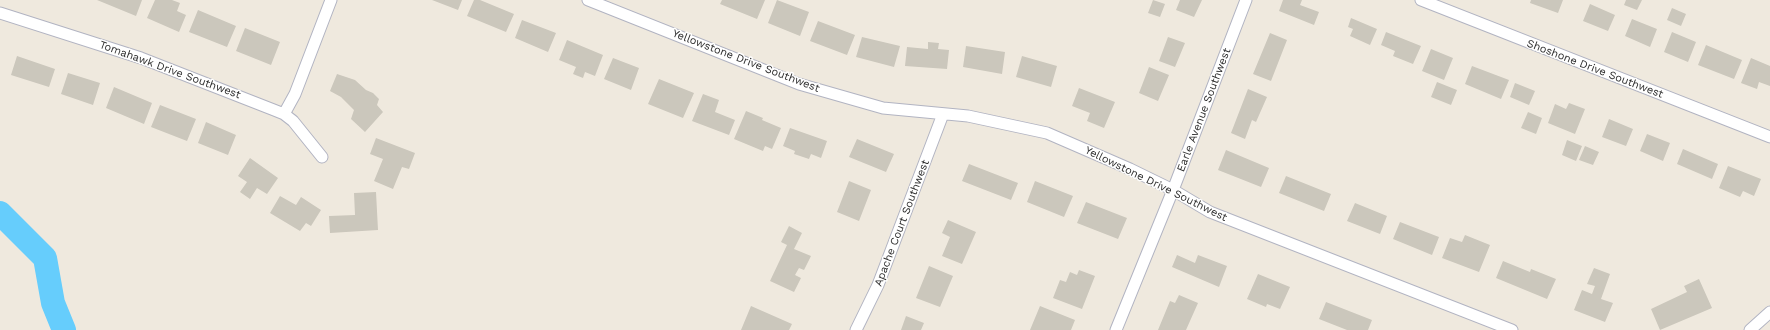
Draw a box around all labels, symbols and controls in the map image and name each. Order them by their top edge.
street label: Yellowstone Drive Southwest [671,27,821,95]
street label: Shoshone Drive Southwest [1525,37,1665,101]
street label: Tomahawk Drive Southwest [98,38,242,102]
street label: Earle Avenue Southwest [1174,46,1234,174]
street label: Yellowstone Drive Southwest [1083,144,1229,224]
street label: Apache Court Southwest [872,158,932,288]

